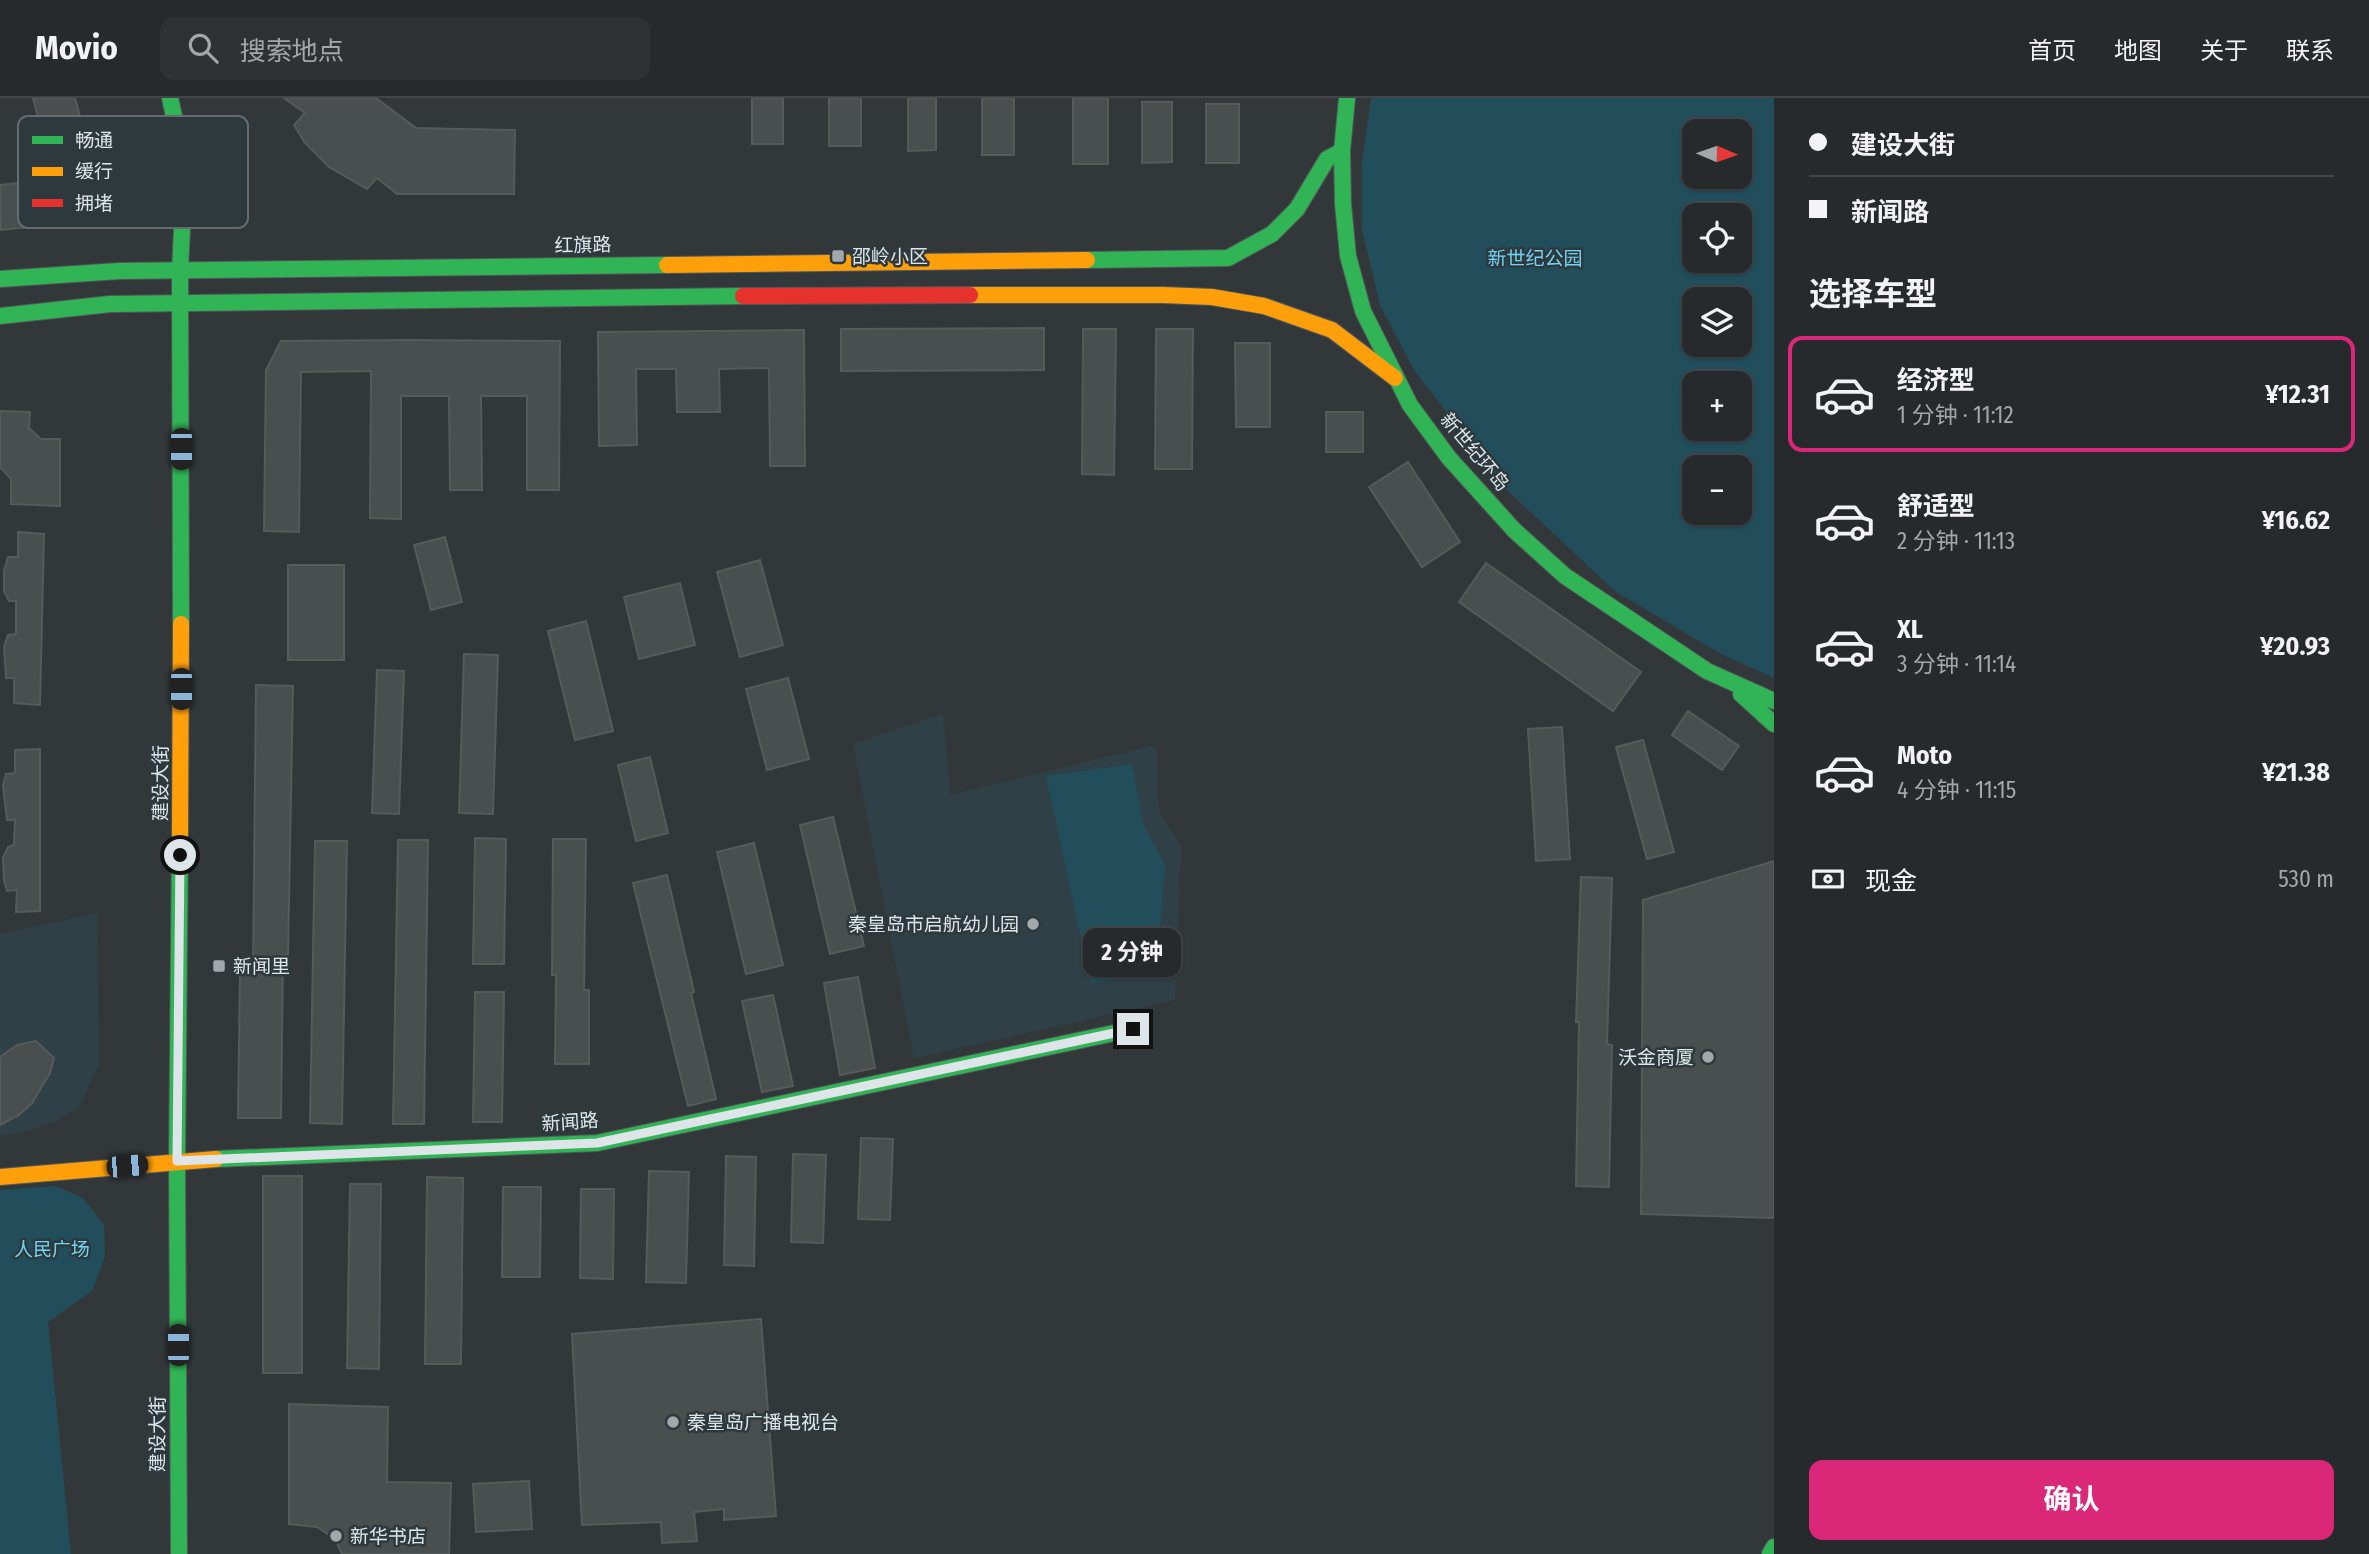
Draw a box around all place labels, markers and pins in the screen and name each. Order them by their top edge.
place label: 邵岭小区 [852,245,928,268]
marker: 邵岭小区 [830,248,846,264]
place label: 秦皇岛市启航幼儿园 [848,913,1019,936]
marker: 秦皇岛市启航幼儿园 [1025,916,1041,932]
place label: 新闻里 [233,955,290,978]
marker: 新闻里 [211,958,227,974]
place label: 沃金商厦 [1618,1046,1694,1069]
marker: 沃金商厦 [1700,1049,1716,1065]
place label: 秦皇岛广播电视台 [687,1411,839,1434]
marker: 秦皇岛广播电视台 [665,1414,681,1430]
place label: 新华书店 [350,1525,426,1548]
marker: 新华书店 [328,1528,344,1544]

